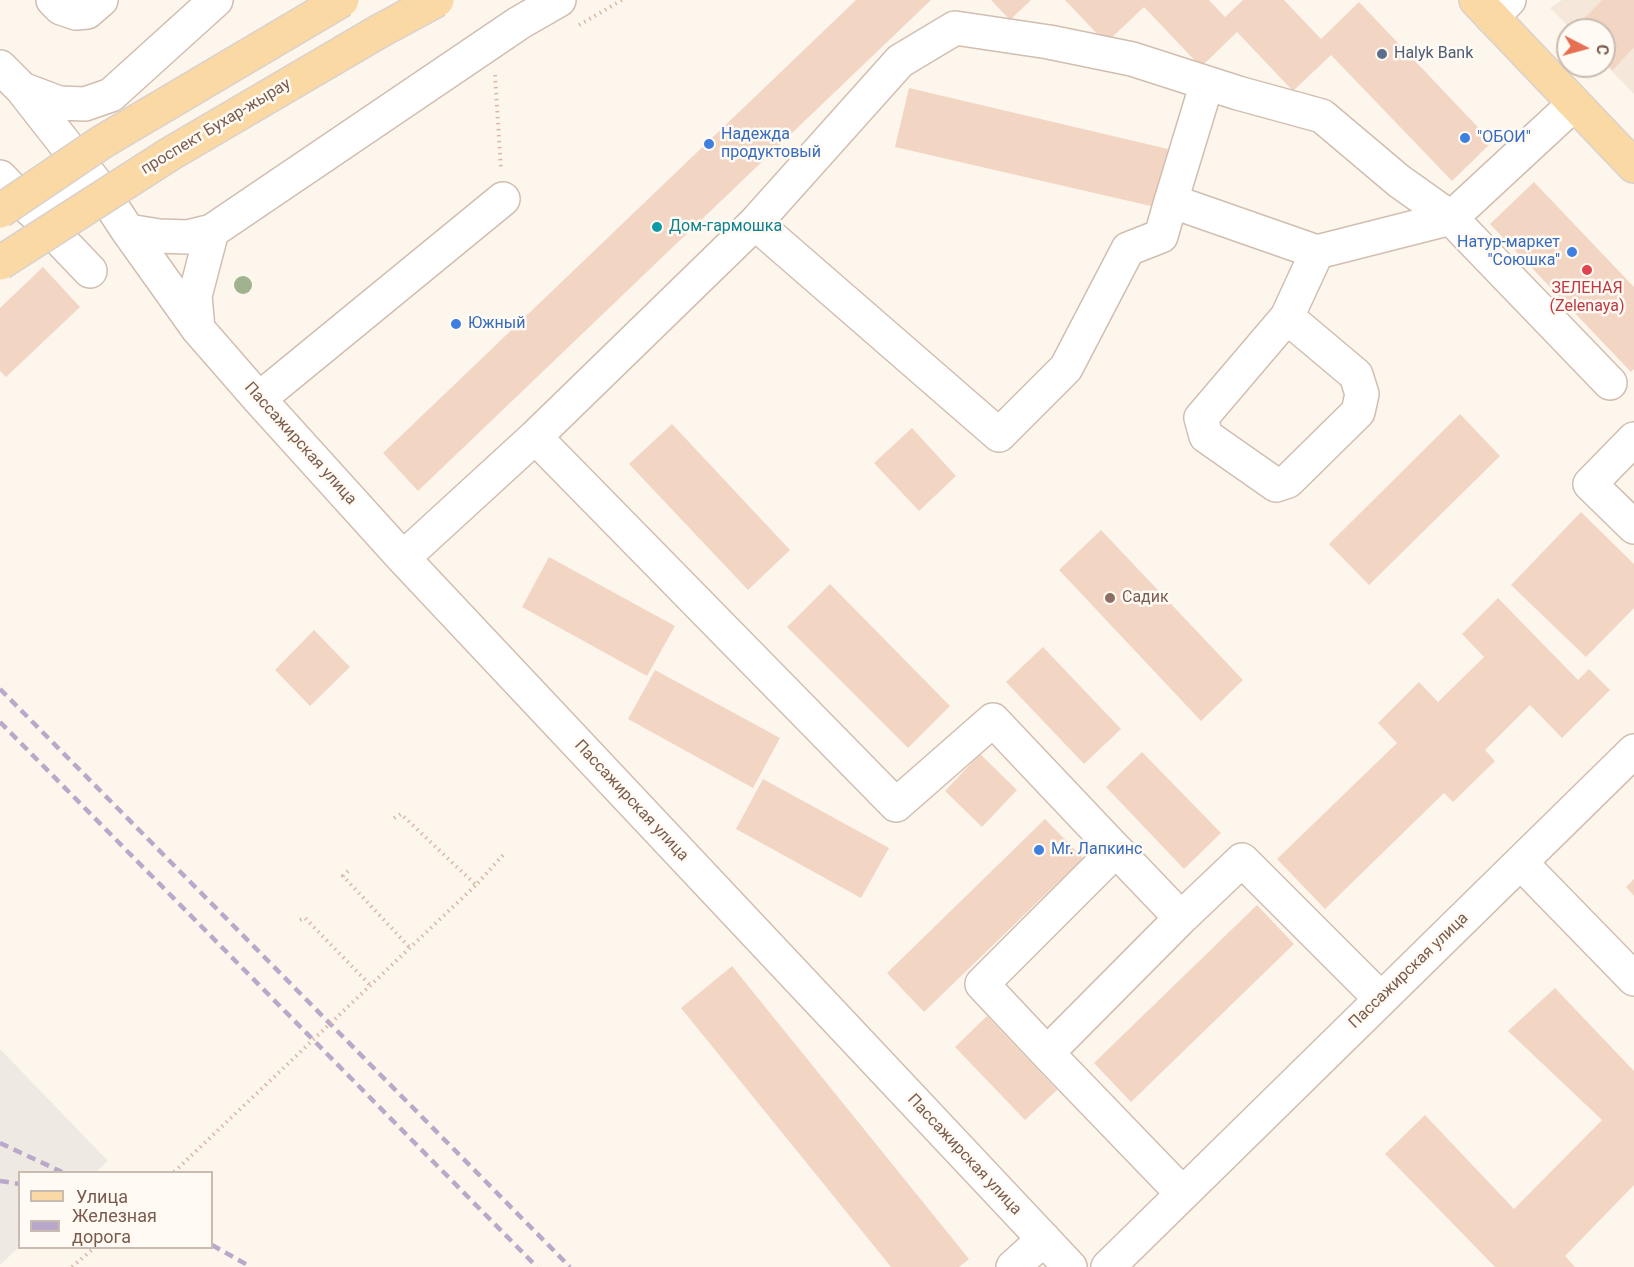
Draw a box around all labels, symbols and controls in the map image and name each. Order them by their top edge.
north arrow [1556,18,1616,78]
place label: Halyk Bank [1394,44,1473,64]
text: С [1592,44,1612,56]
marker: Halyk Bank [1375,47,1389,61]
street label: проспект Бухар-жырау [138,75,294,179]
place label: Надежда продуктовый [721,125,821,163]
place label: "ОБОИ" [1477,128,1531,148]
marker: "ОБОИ" [1458,131,1472,145]
marker: Надежда продуктовый [702,137,716,151]
place label: Дом-гармошка [669,217,782,237]
marker: Дом-гармошка [650,220,664,234]
place label: Натур-маркет "Союшка" [1457,233,1560,271]
marker: Натур-маркет "Союшка" [1565,245,1579,259]
marker: ЗЕЛЕНАЯ (Zelenaya) [1580,263,1594,277]
place label: ЗЕЛЕНАЯ (Zelenaya) [1550,279,1624,317]
place label: Южный [468,314,525,334]
marker: Южный [449,317,463,331]
street label: Пассажирская улица [240,379,360,509]
place label: Садик [1122,588,1169,608]
marker: Садик [1103,591,1117,605]
street label: Пассажирская улица [570,737,692,865]
place label: Mr. Лапкинс [1051,840,1142,860]
marker: Mr. Лапкинс [1032,843,1046,857]
street label: Пассажирская улица [1345,909,1473,1033]
street label: Пассажирская улица [903,1091,1025,1219]
legend [18,1171,213,1249]
text: Улица [76,1186,128,1207]
text: Железная дорога [72,1205,157,1247]

